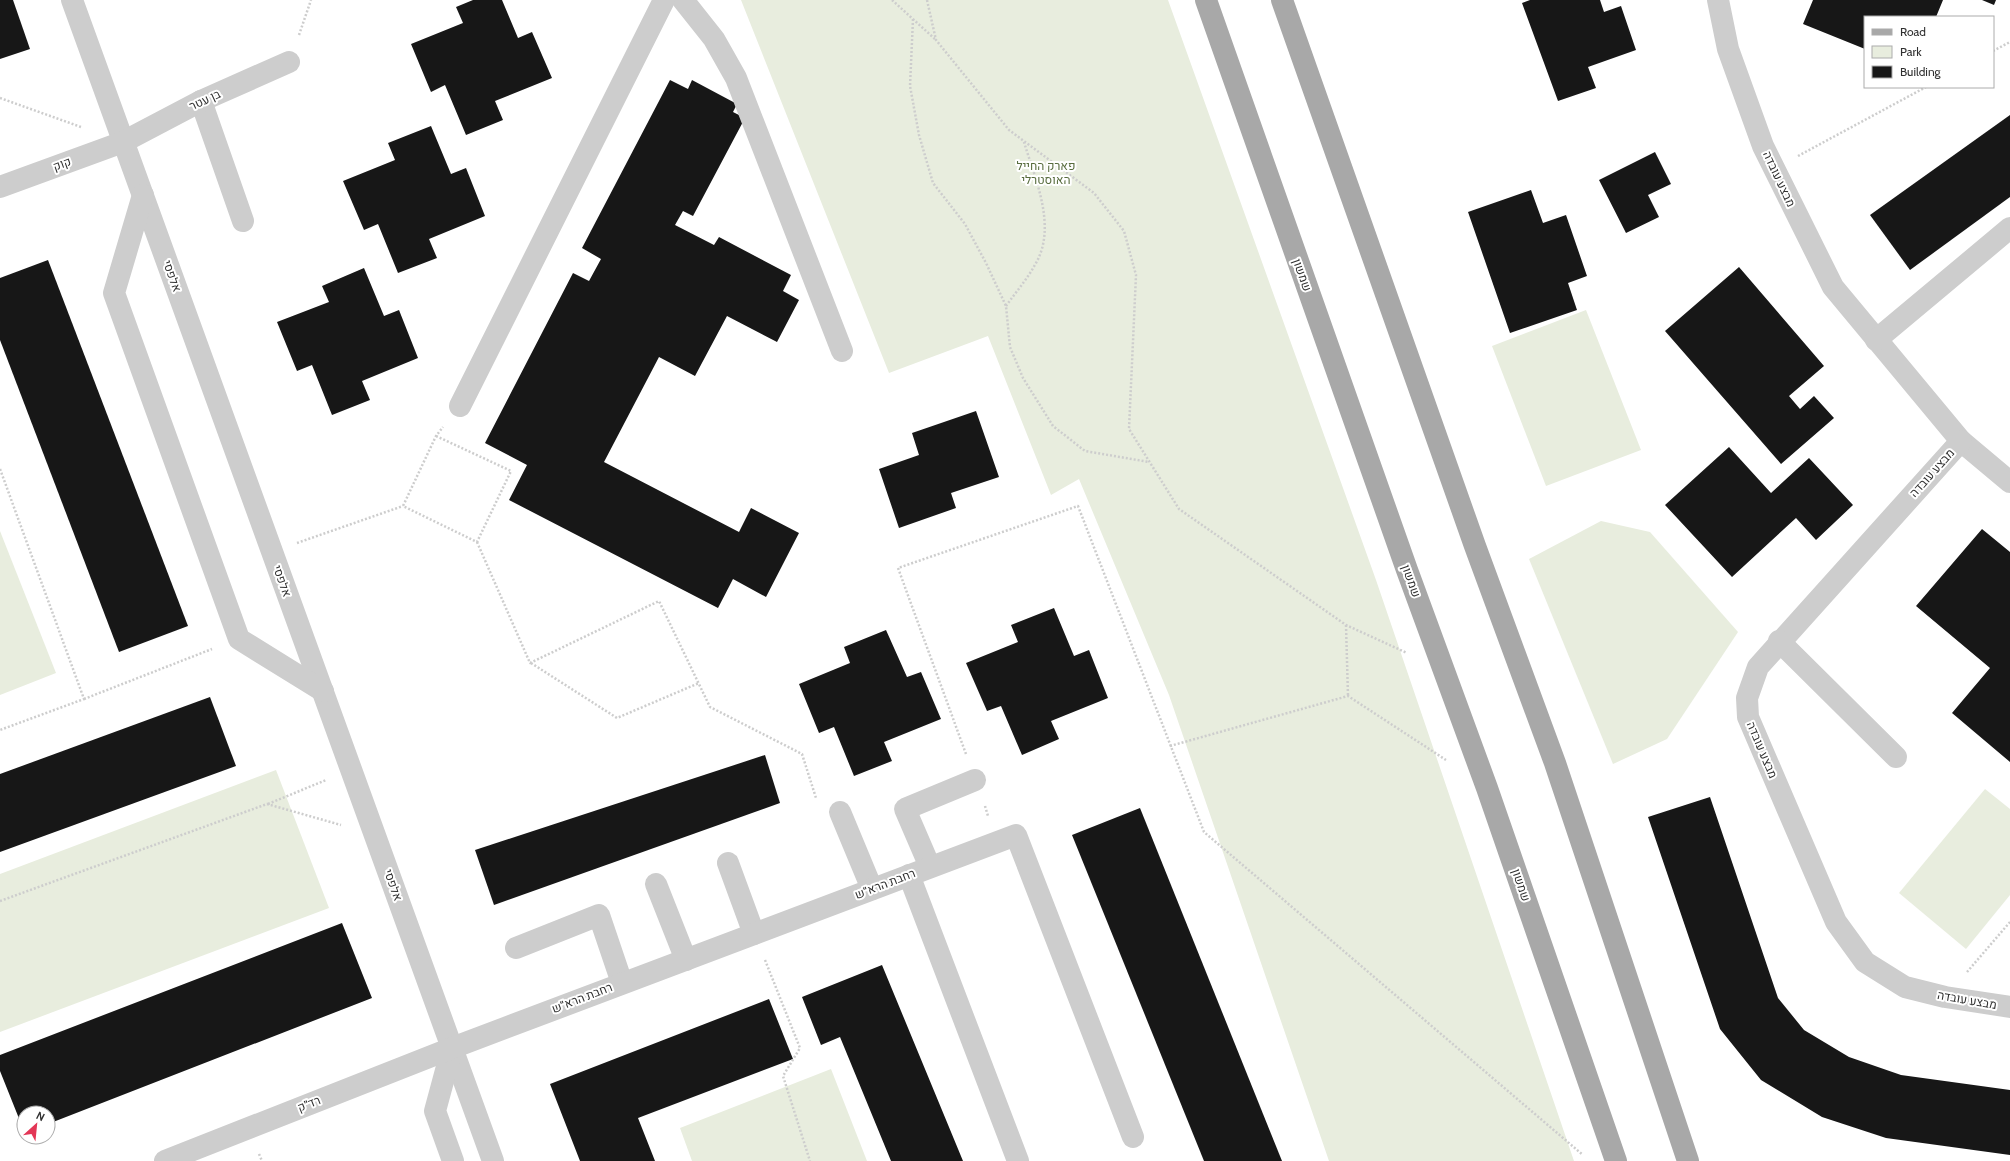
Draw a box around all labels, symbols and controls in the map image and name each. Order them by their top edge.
legend [1864,16,1994,88]
text: Road [1900,24,1926,39]
text: Park [1900,44,1922,59]
text: Building [1900,64,1942,79]
street label: בן עטר [187,86,223,113]
street label: מבצע עובדה [1760,148,1799,209]
street label: קוק [51,153,73,174]
park label: פארק החייל האוסטרלי [1016,158,1076,187]
street label: שמשון [1290,256,1315,293]
street label: אלפסי [160,258,185,294]
street label: מבצע עובדה [1906,445,1957,500]
street label: שמשון [1399,562,1424,599]
street label: אלפסי [270,563,295,599]
street label: מבצע עובדה [1744,719,1781,780]
street label: רחבת הרא"ש [852,865,917,902]
street label: שמשון [1509,866,1534,903]
street label: אלפסי [381,867,406,903]
street label: רחבת הרא"ש [549,979,614,1016]
street label: מבצע עובדה [1936,987,1998,1012]
street label: רד"ק [295,1092,323,1115]
north arrow [16,1105,56,1145]
text: N [34,1108,47,1124]

